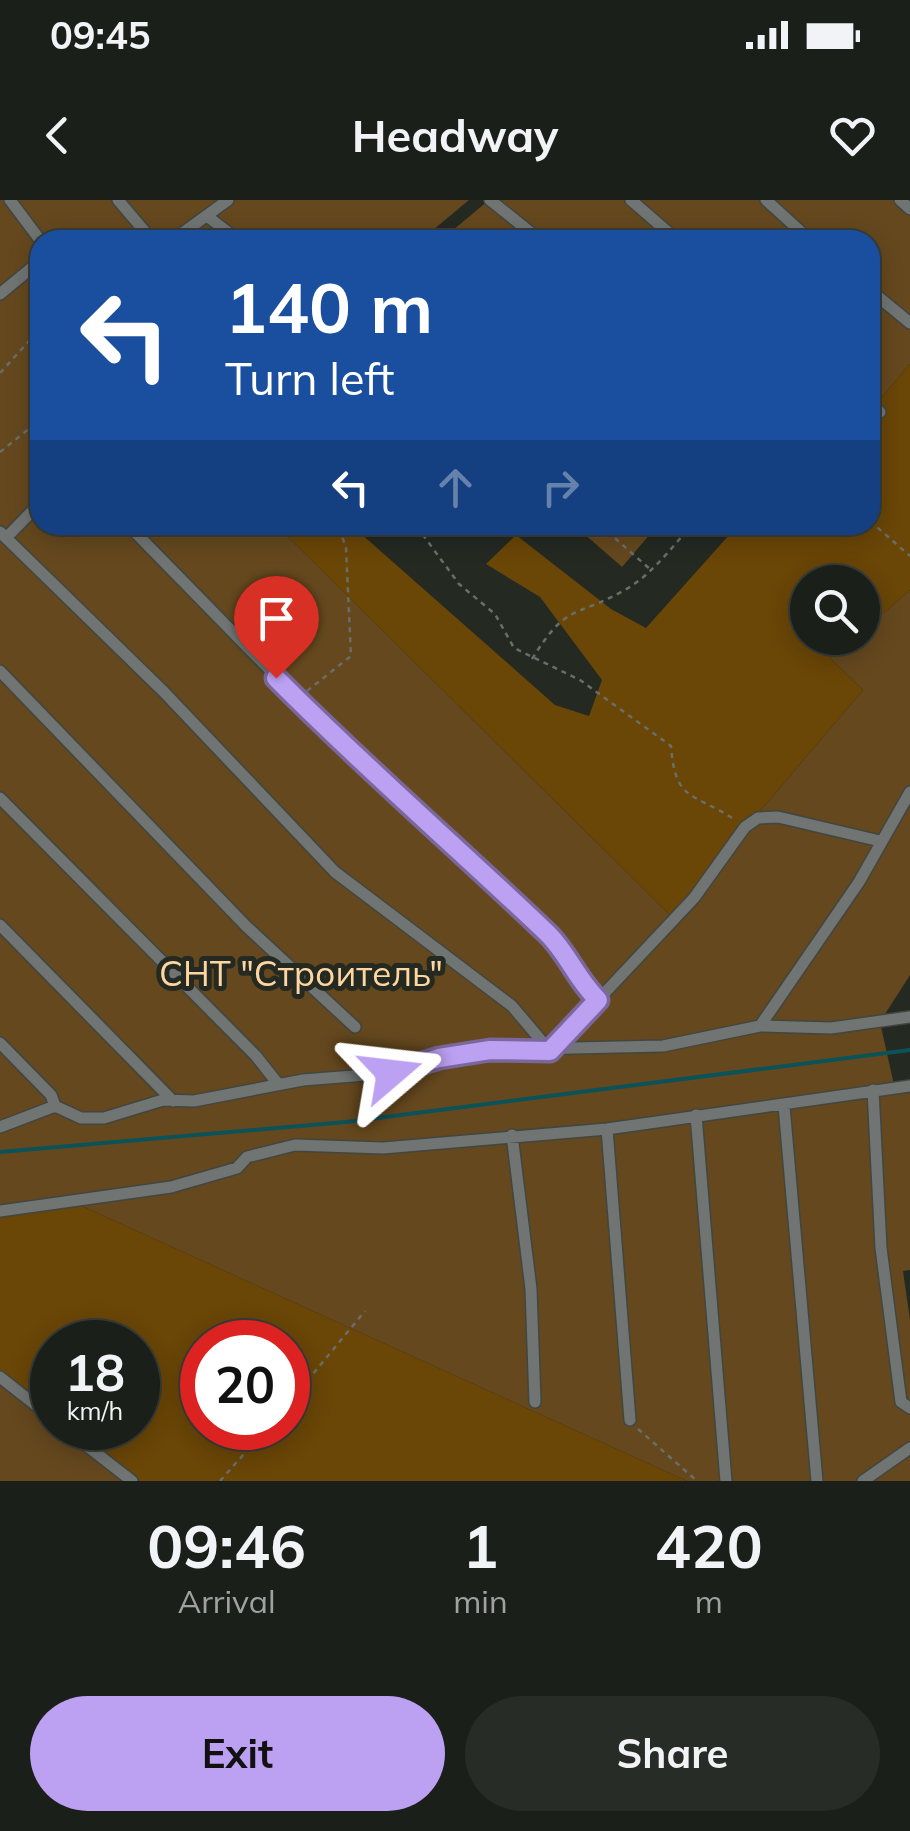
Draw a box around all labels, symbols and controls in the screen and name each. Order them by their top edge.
text: 09:45 [50,11,151,59]
text: Headway [352,107,558,163]
icon: back [30,108,85,163]
icon: heart [825,108,880,163]
text: 140 m [225,263,433,351]
icon: left [60,270,190,400]
text: Turn left [225,350,394,406]
icon: left [323,460,378,515]
icon: ahead [428,460,483,515]
icon: right [533,460,588,515]
map controls [790,565,880,655]
button: search [790,565,880,655]
pin [234,576,319,679]
icon: arrive [249,591,304,646]
park label: СНТ "Строитель" [159,951,443,995]
position arrow [339,1021,443,1125]
speed limit sign: 20 [180,1320,310,1450]
text: 18 [65,1341,125,1404]
text: km/h [67,1395,123,1426]
text: 09:46 [147,1508,306,1583]
text: 1 [462,1508,498,1583]
text: 420 [655,1508,763,1583]
text: Arrival [178,1581,276,1621]
text: min [453,1581,508,1621]
text: m [695,1581,723,1621]
button: Exit [30,1696,445,1811]
button: Share [465,1696,880,1811]

